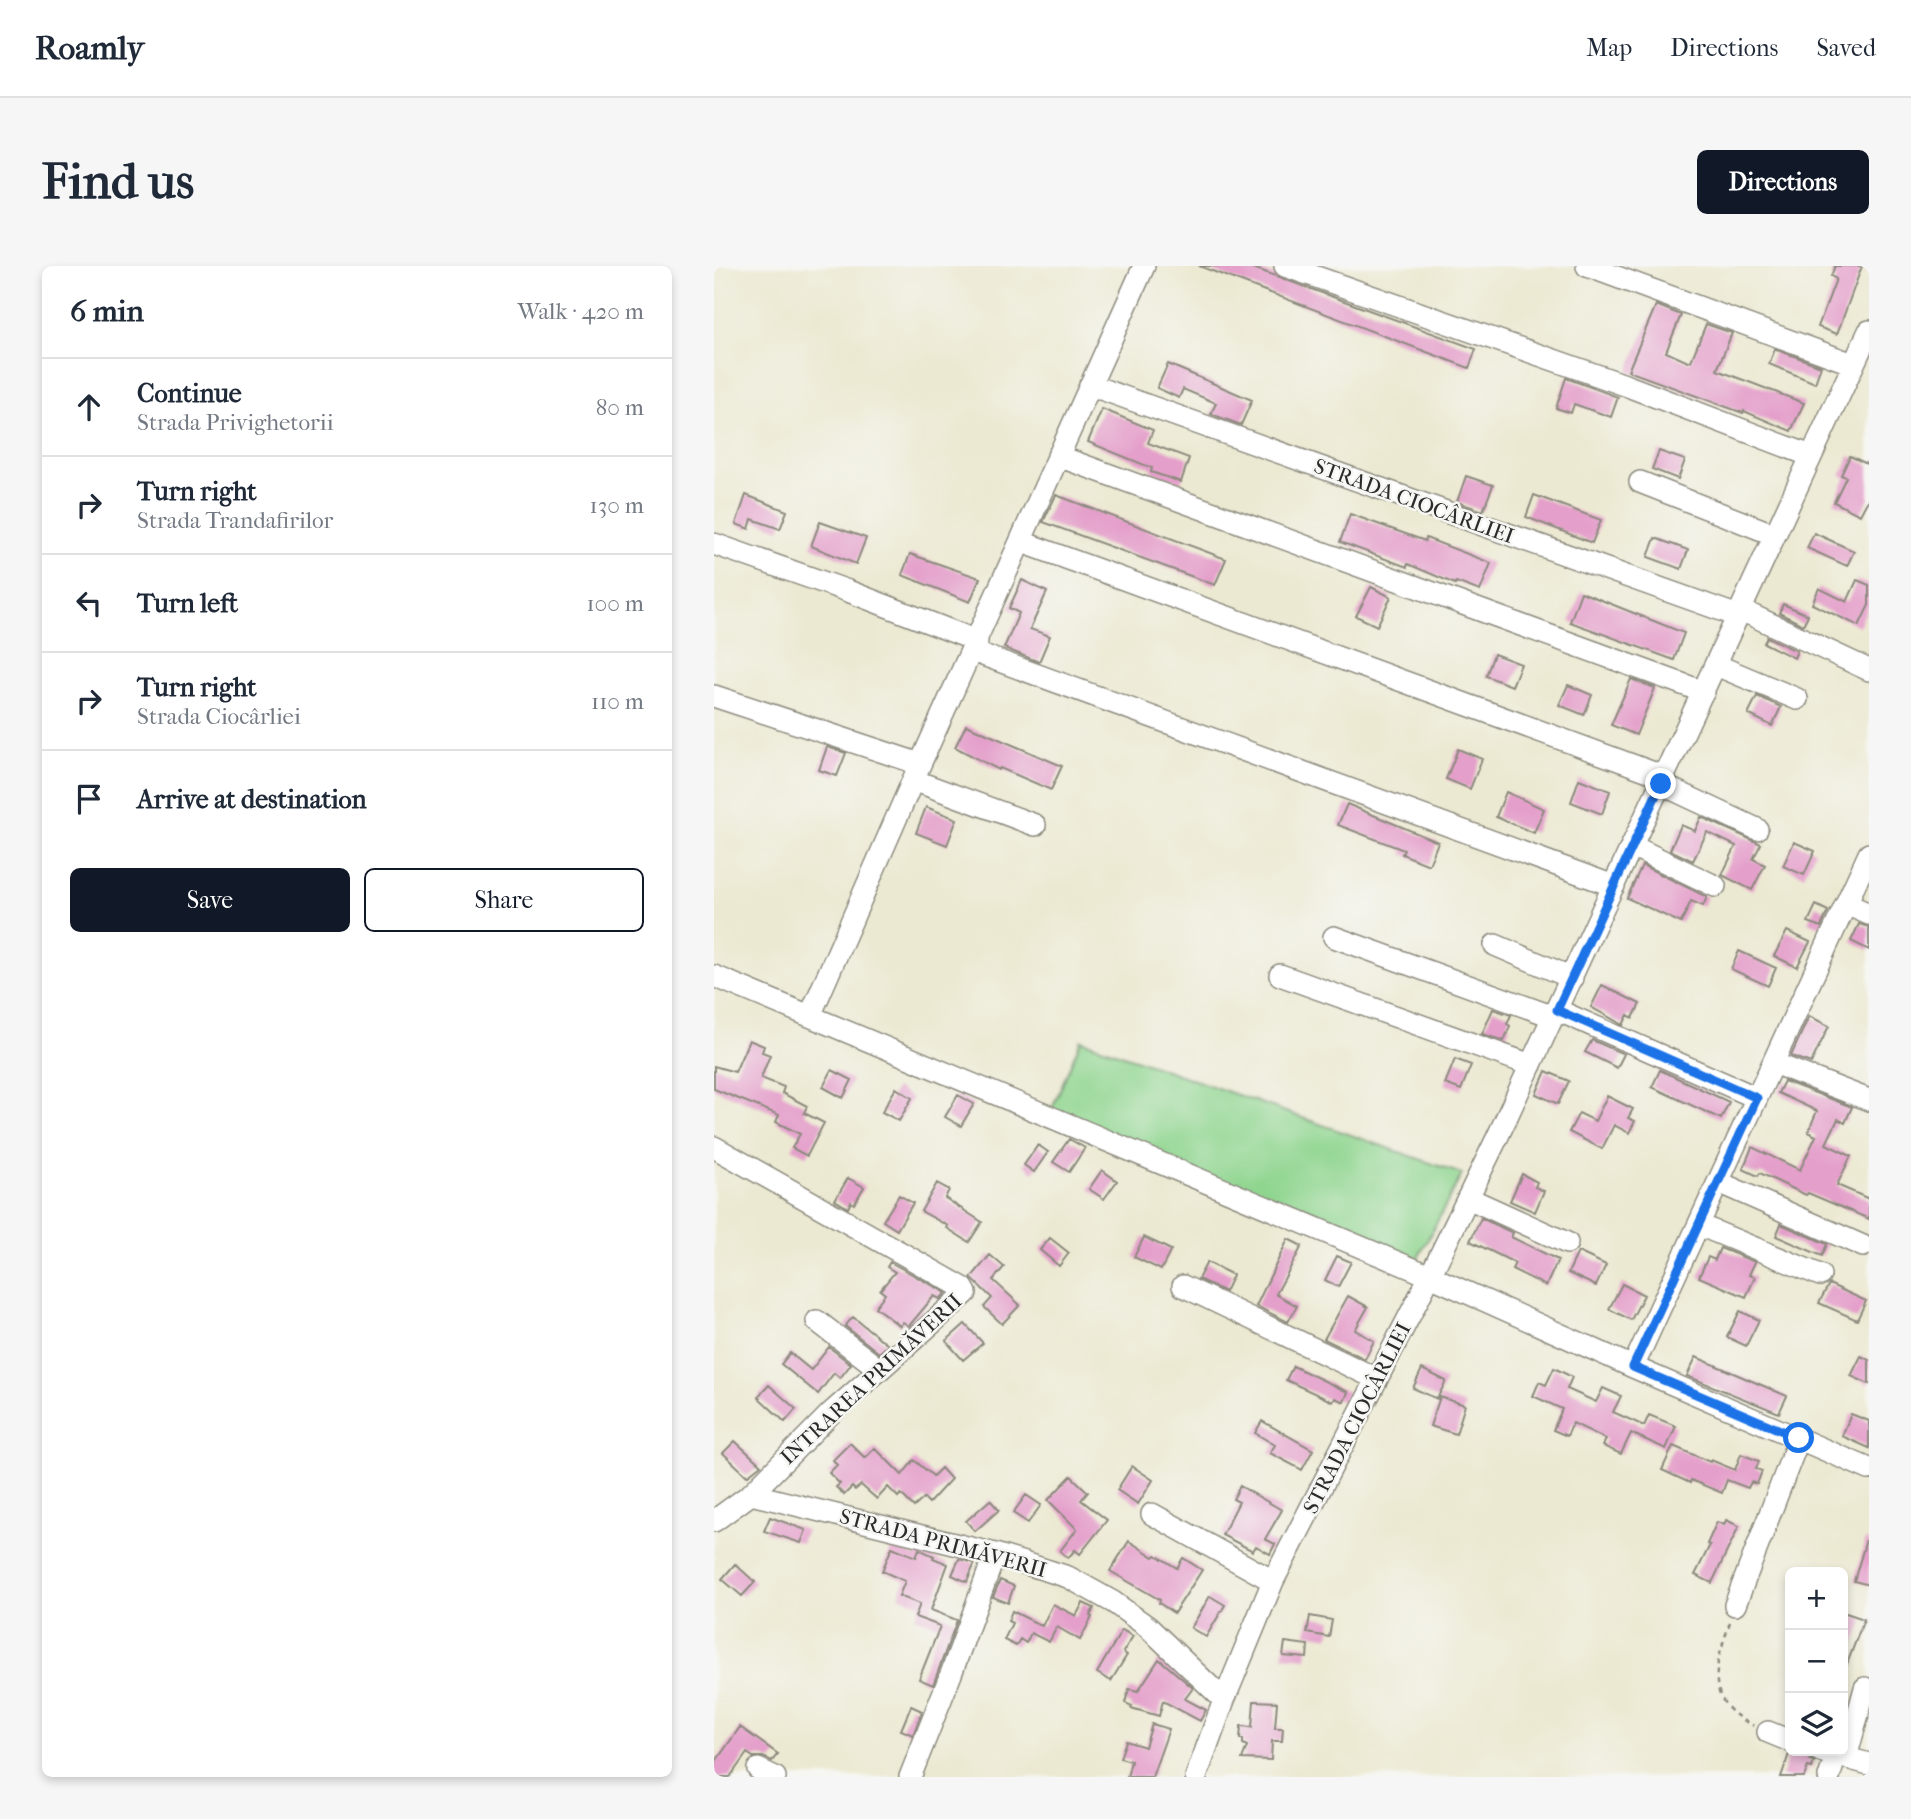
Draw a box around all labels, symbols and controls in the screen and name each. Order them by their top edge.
text: Roamly [35,29,144,68]
text: Map [1586,34,1632,62]
text: Directions [1670,34,1778,62]
text: Saved [1816,34,1876,62]
button: Directions [1697,150,1869,214]
text: Find us [42,153,194,211]
text: 6 min [70,294,144,329]
text: Walk · 420 m [517,298,644,325]
text: Continue [137,378,242,409]
icon: ahead [70,388,108,426]
text: 80 m [596,394,644,421]
text: Strada Privighetorii [137,409,333,436]
street label: STRADA CIOCÂRLIEI [1311,454,1517,548]
text: Turn right [137,476,257,507]
icon: right [70,486,108,524]
text: 130 m [590,492,644,519]
text: Strada Trandafirilor [137,507,333,534]
icon: left [70,584,108,622]
text: Turn left [137,588,238,619]
text: 100 m [586,590,644,617]
text: Turn right [137,672,257,703]
icon: right [70,682,108,720]
text: 110 m [591,688,644,715]
text: Strada Ciocârliei [137,703,301,730]
route end [1645,768,1676,799]
icon: arrive [70,780,108,818]
text: Arrive at destination [137,784,367,815]
button: Save [70,868,350,932]
button: Share [364,868,644,932]
street label: INTRAREA PRIMĂVERII [775,1289,967,1469]
street label: STRADA CIOCÂRLIEI [1298,1319,1416,1517]
route start [1783,1422,1814,1453]
street label: STRADA PRIMĂVERII [837,1504,1049,1582]
map controls [1785,1567,1848,1756]
button: + [1785,1567,1848,1630]
button: − [1785,1630,1848,1693]
button: layers [1785,1693,1848,1756]

